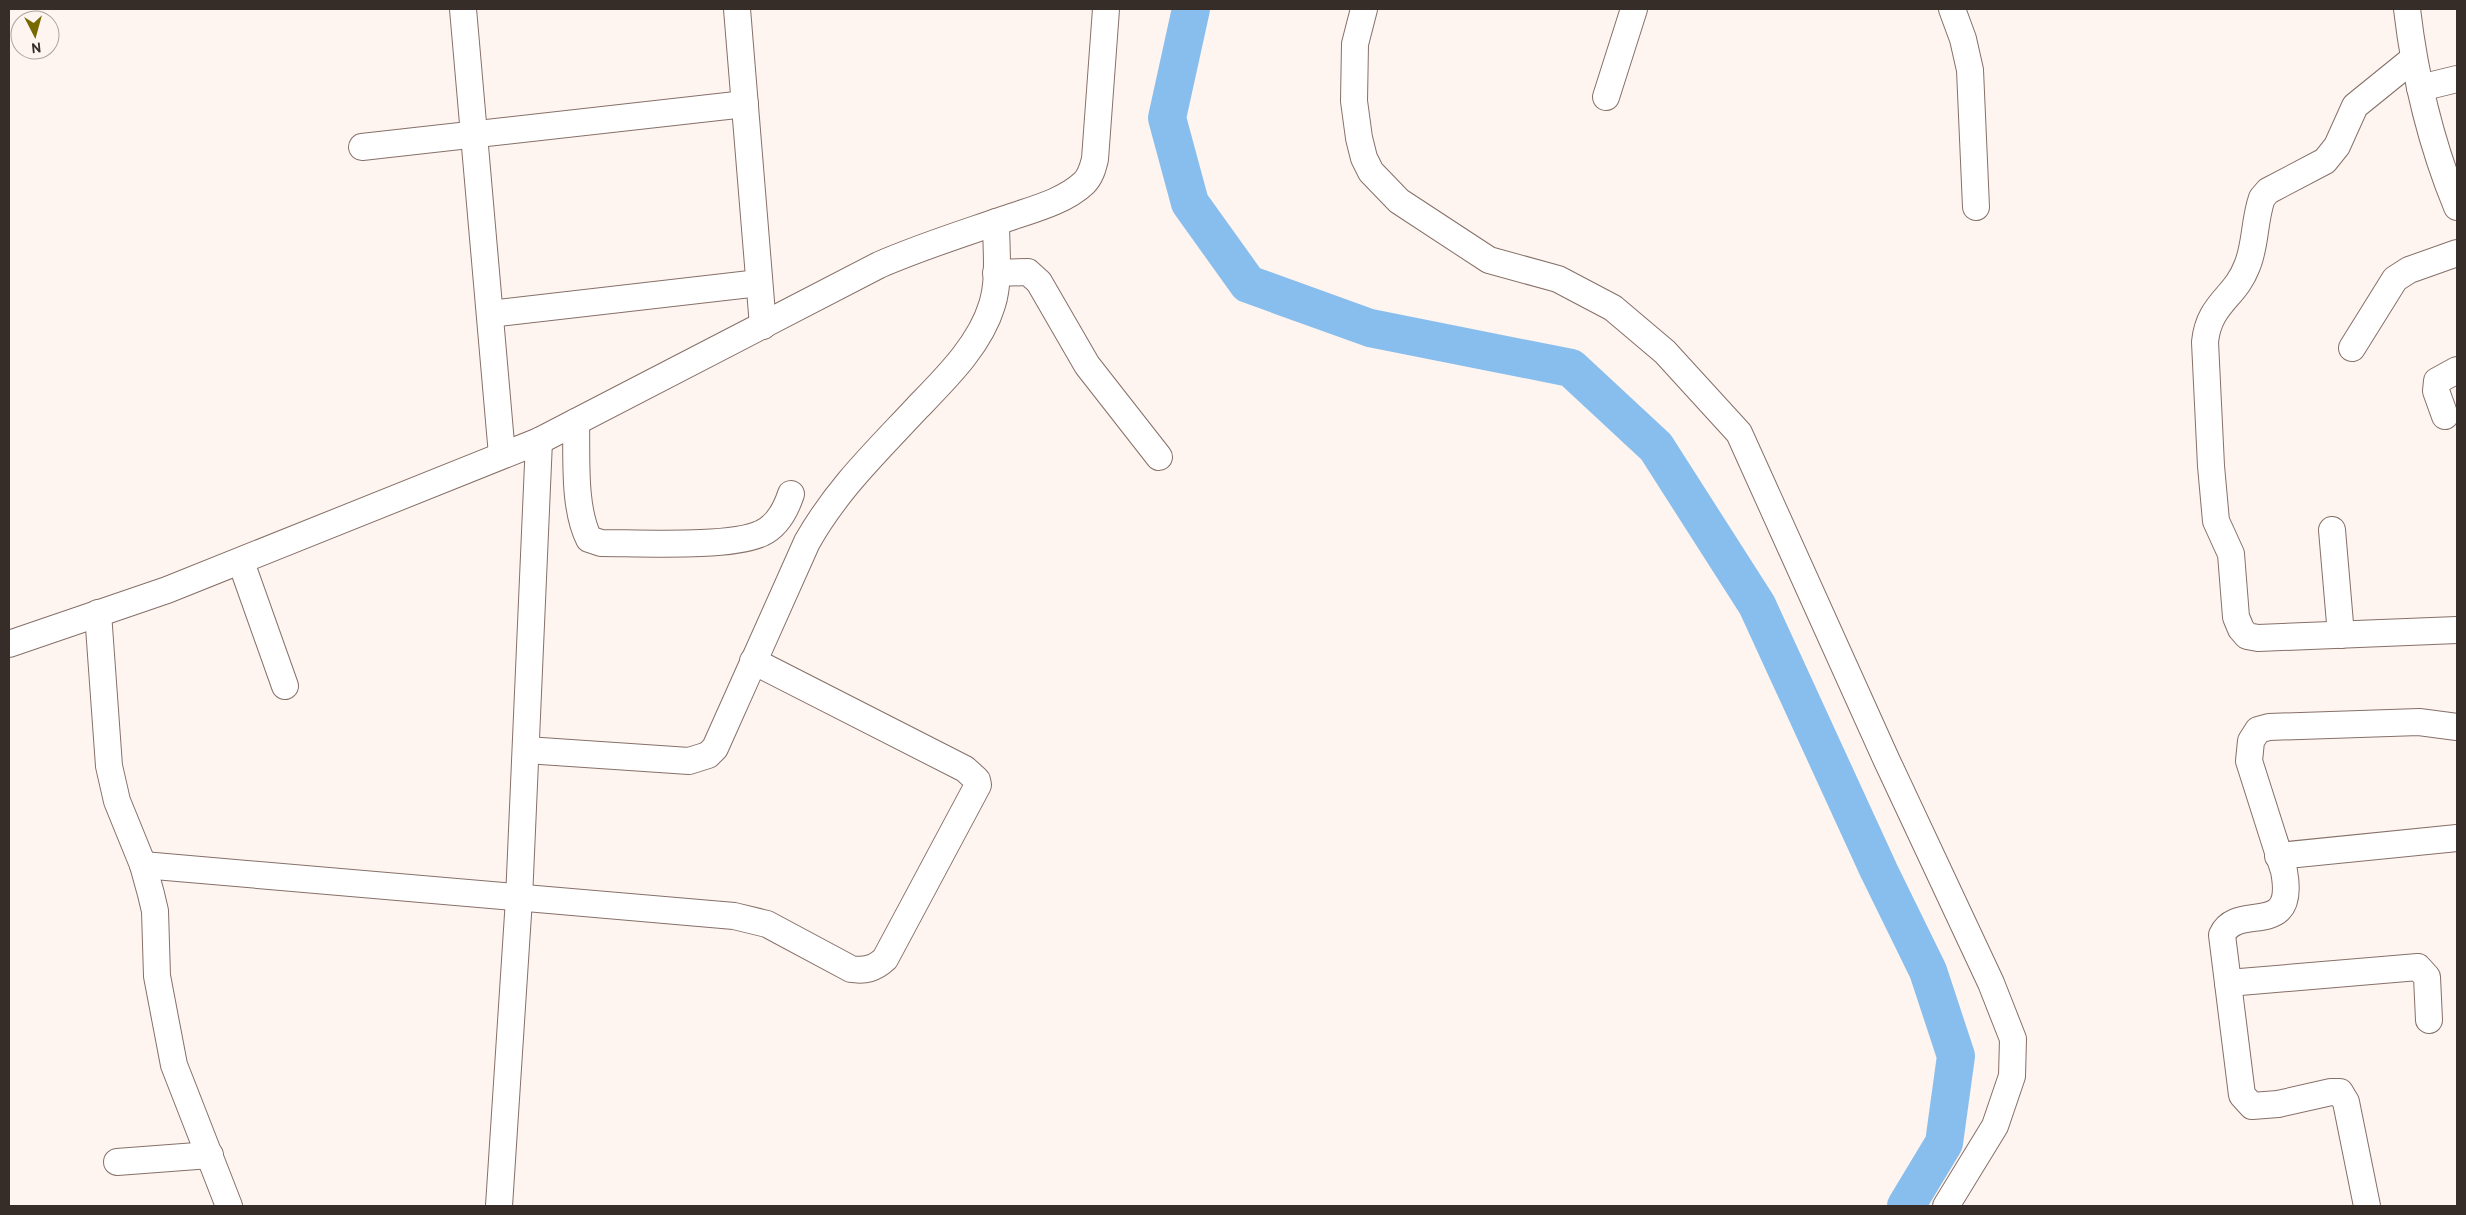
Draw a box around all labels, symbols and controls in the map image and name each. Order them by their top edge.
north arrow [10,10,60,60]
text: N [30,37,42,55]

